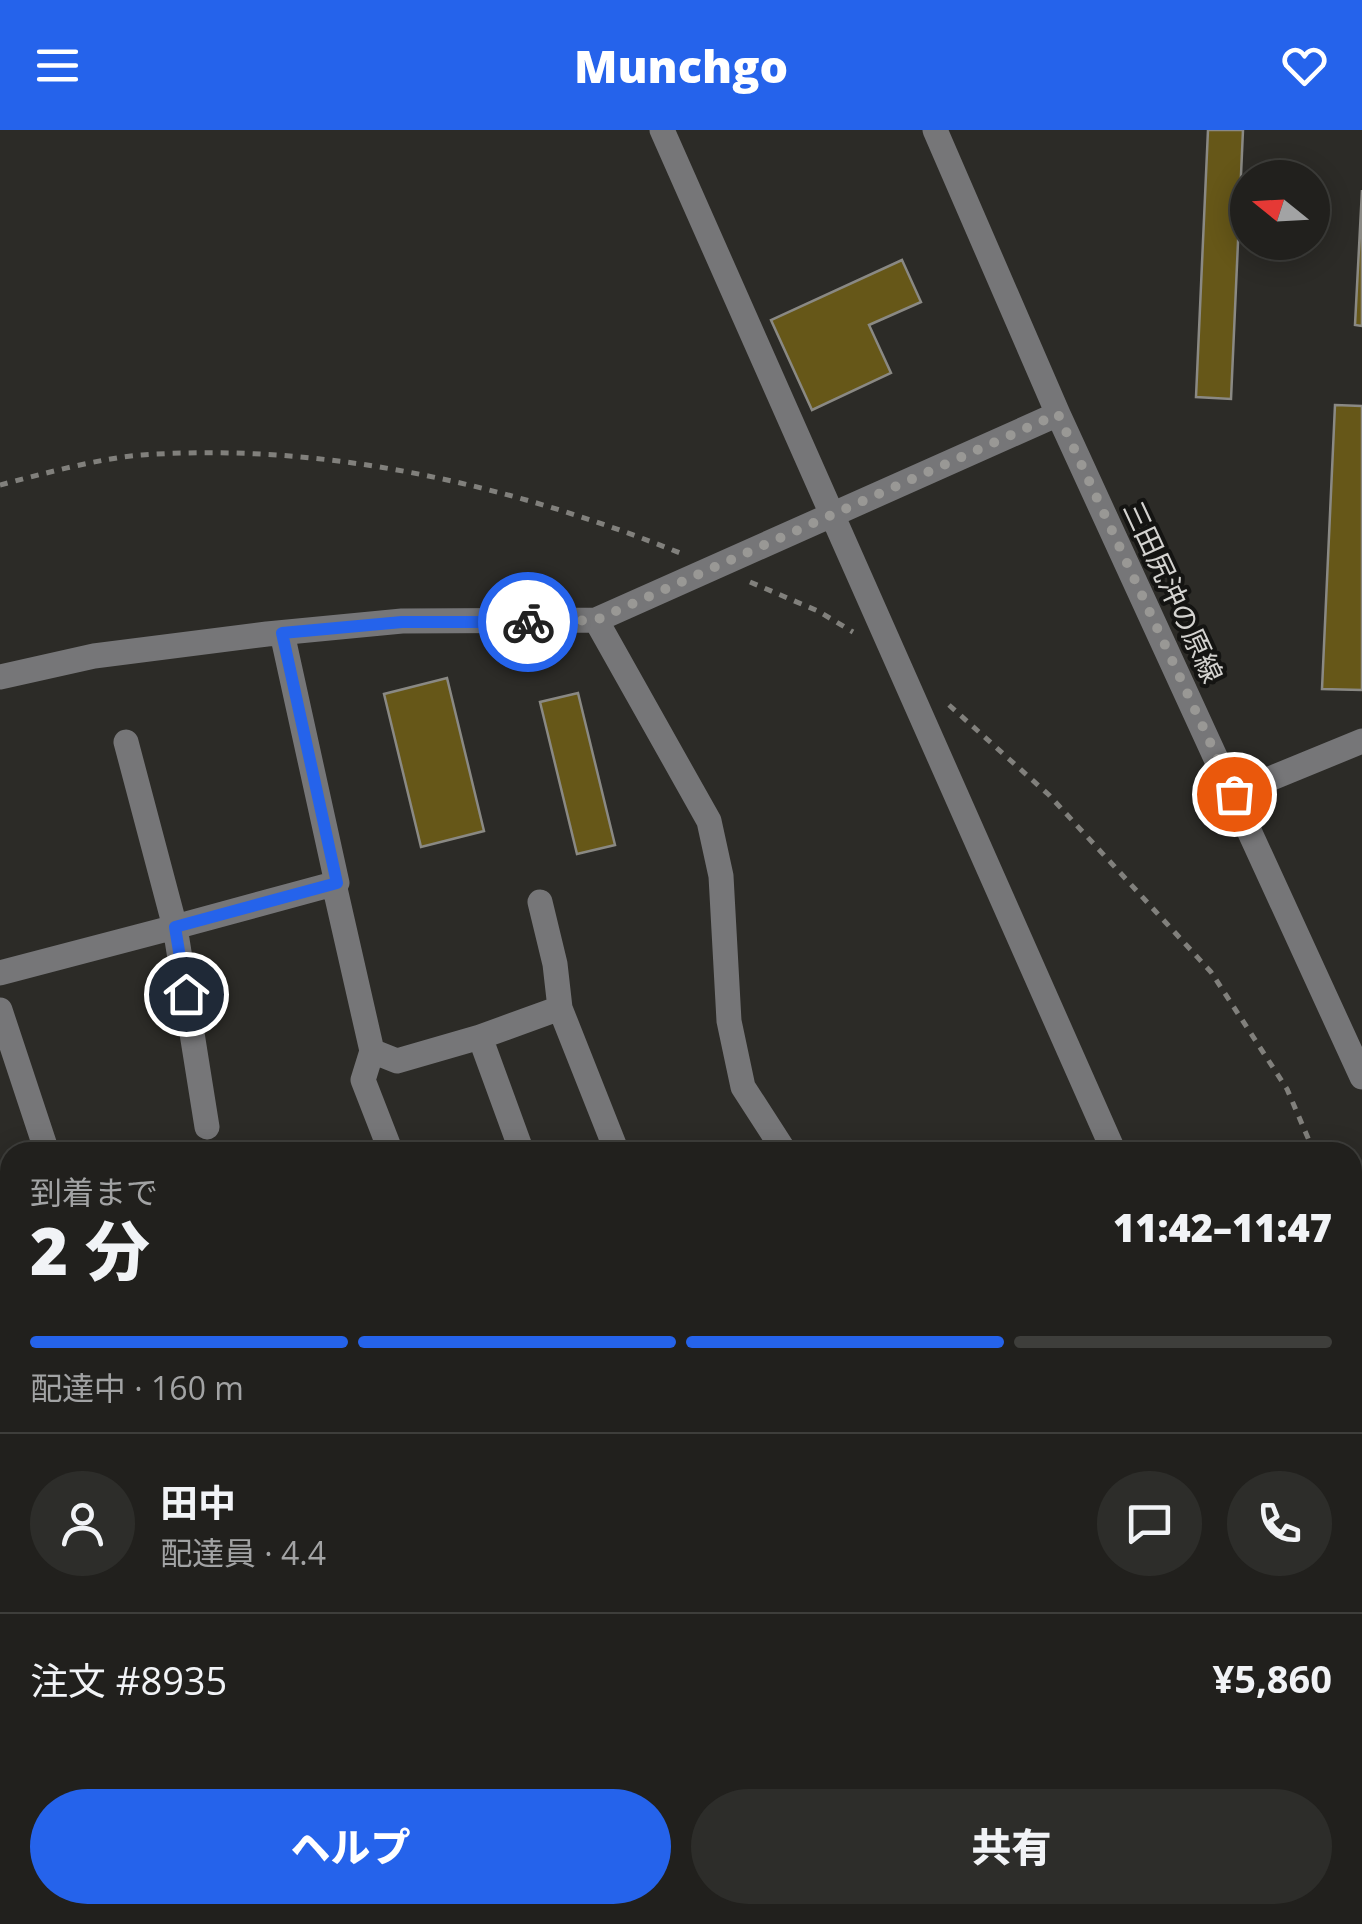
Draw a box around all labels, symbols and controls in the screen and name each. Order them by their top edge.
text: Munchgo [574,35,788,96]
icon: menu [30,38,85,93]
icon: heart [1277,38,1332,93]
north arrow [1230,160,1330,260]
map controls [1230,160,1330,260]
street label: 三田尻沖の原線 [1115,495,1233,688]
courier [478,572,578,672]
icon: bike [501,595,556,650]
pin [1192,752,1277,837]
icon: bag [1207,767,1262,822]
pin [144,952,229,1037]
icon: home [159,967,214,1022]
text: 到着まで [30,1170,158,1213]
text: 11:42–11:47 [1113,1201,1332,1253]
text: 2 分 [30,1206,150,1294]
text: 配達中 · 160 m [30,1366,244,1409]
button: person [30,1471,135,1576]
button: chat [1097,1471,1202,1576]
button: phone [1227,1471,1332,1576]
text: 田中 [160,1476,236,1528]
text: 配達員 · 4.4 [160,1531,326,1574]
text: ¥5,860 [1213,1652,1332,1704]
text: 注文 #8935 [30,1654,227,1706]
button: ヘルプ [30,1789,671,1904]
button: 共有 [691,1789,1332,1904]

